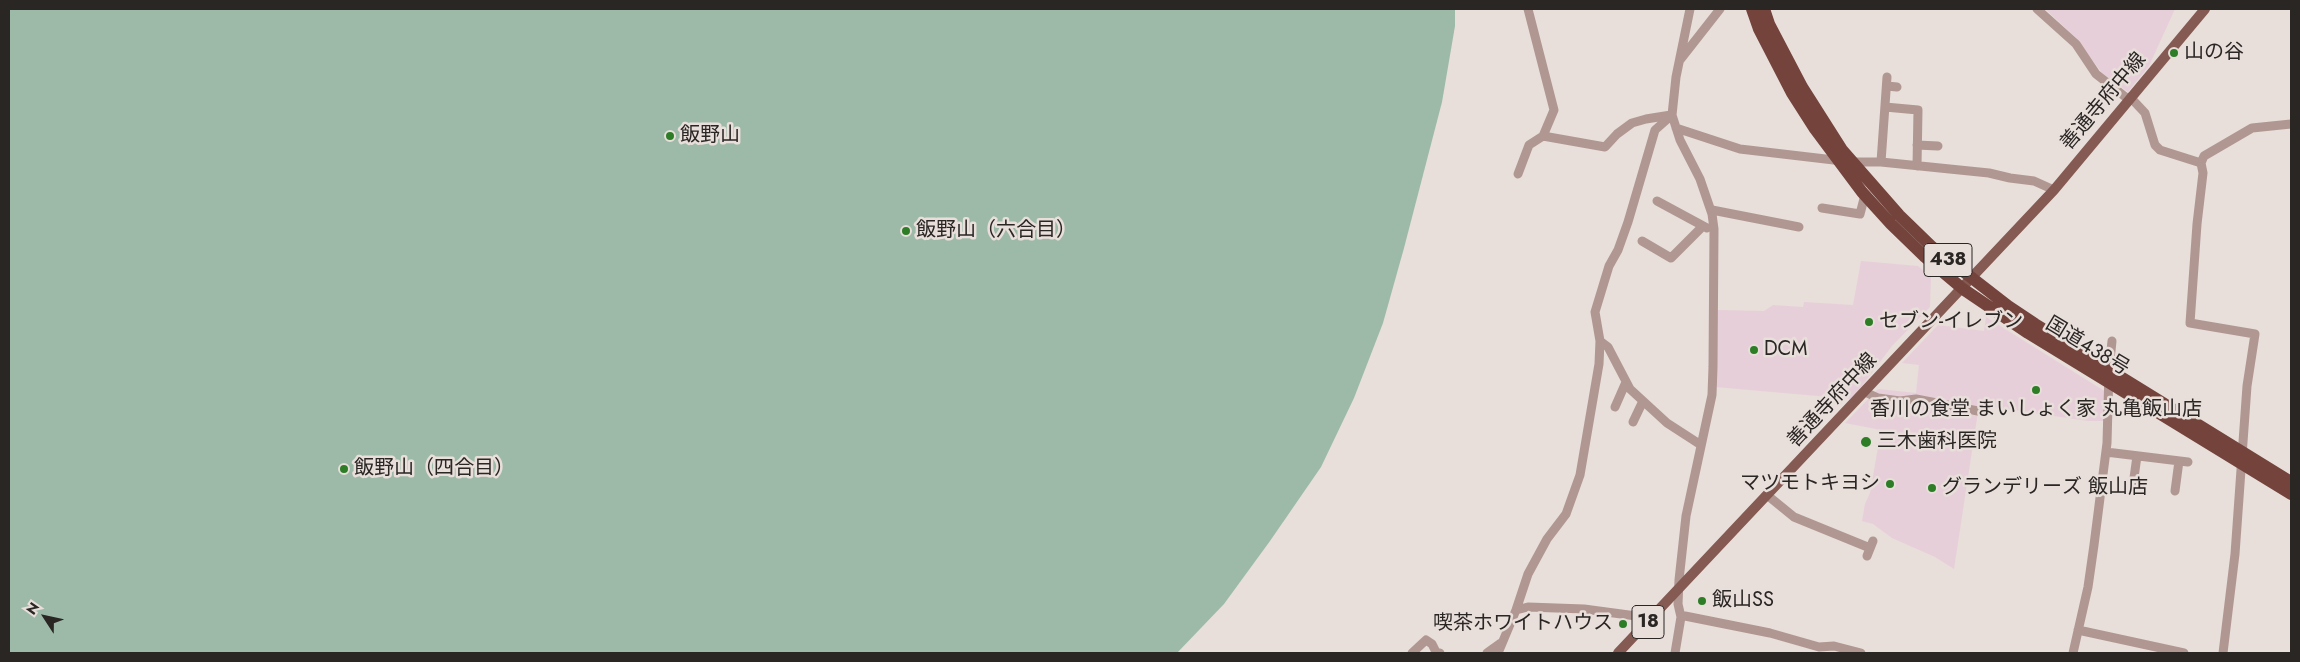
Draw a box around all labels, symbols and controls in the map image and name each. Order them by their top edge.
place label: 山の谷 [2184,41,2244,65]
marker: 山の谷 [2168,47,2180,59]
street label: 善通寺府中線 [2056,48,2152,156]
place label: 飯野山 [680,124,740,148]
marker: 飯野山 [664,130,676,142]
place label: 飯野山（六合目） [916,219,1076,243]
marker: 飯野山（六合目） [900,225,912,237]
road number: 438 [1924,244,1972,276]
place label: セブン-イレブン [1879,310,2023,334]
street label: 国道438号 [2041,313,2133,381]
marker: セブン-イレブン [1863,316,1875,328]
place label: DCM [1764,338,1807,362]
marker: DCM [1748,344,1760,356]
street label: 善通寺府中線 [1783,349,1883,453]
marker: 香川の食堂 まいしょく家 丸亀飯山店 [2030,384,2042,396]
place label: 香川の食堂 まいしょく家 丸亀飯山店 [1870,398,2202,422]
place label: 三木歯科医院 [1877,430,1997,454]
marker: 三木歯科医院 [1859,435,1873,449]
place label: 飯野山（四合目） [354,457,514,481]
marker: 飯野山（四合目） [338,463,350,475]
place label: マツモトキヨシ [1740,472,1880,496]
place label: グランデリーズ 飯山店 [1942,476,2148,500]
marker: マツモトキヨシ [1884,478,1896,490]
marker: グランデリーズ 飯山店 [1926,482,1938,494]
place label: 飯山SS [1712,589,1774,613]
north arrow [20,592,70,642]
marker: 飯山SS [1696,595,1708,607]
text: N [21,598,44,619]
road number: 18 [1632,606,1664,638]
place label: 喫茶ホワイトハウス [1433,612,1613,636]
marker: 喫茶ホワイトハウス [1617,618,1629,630]

